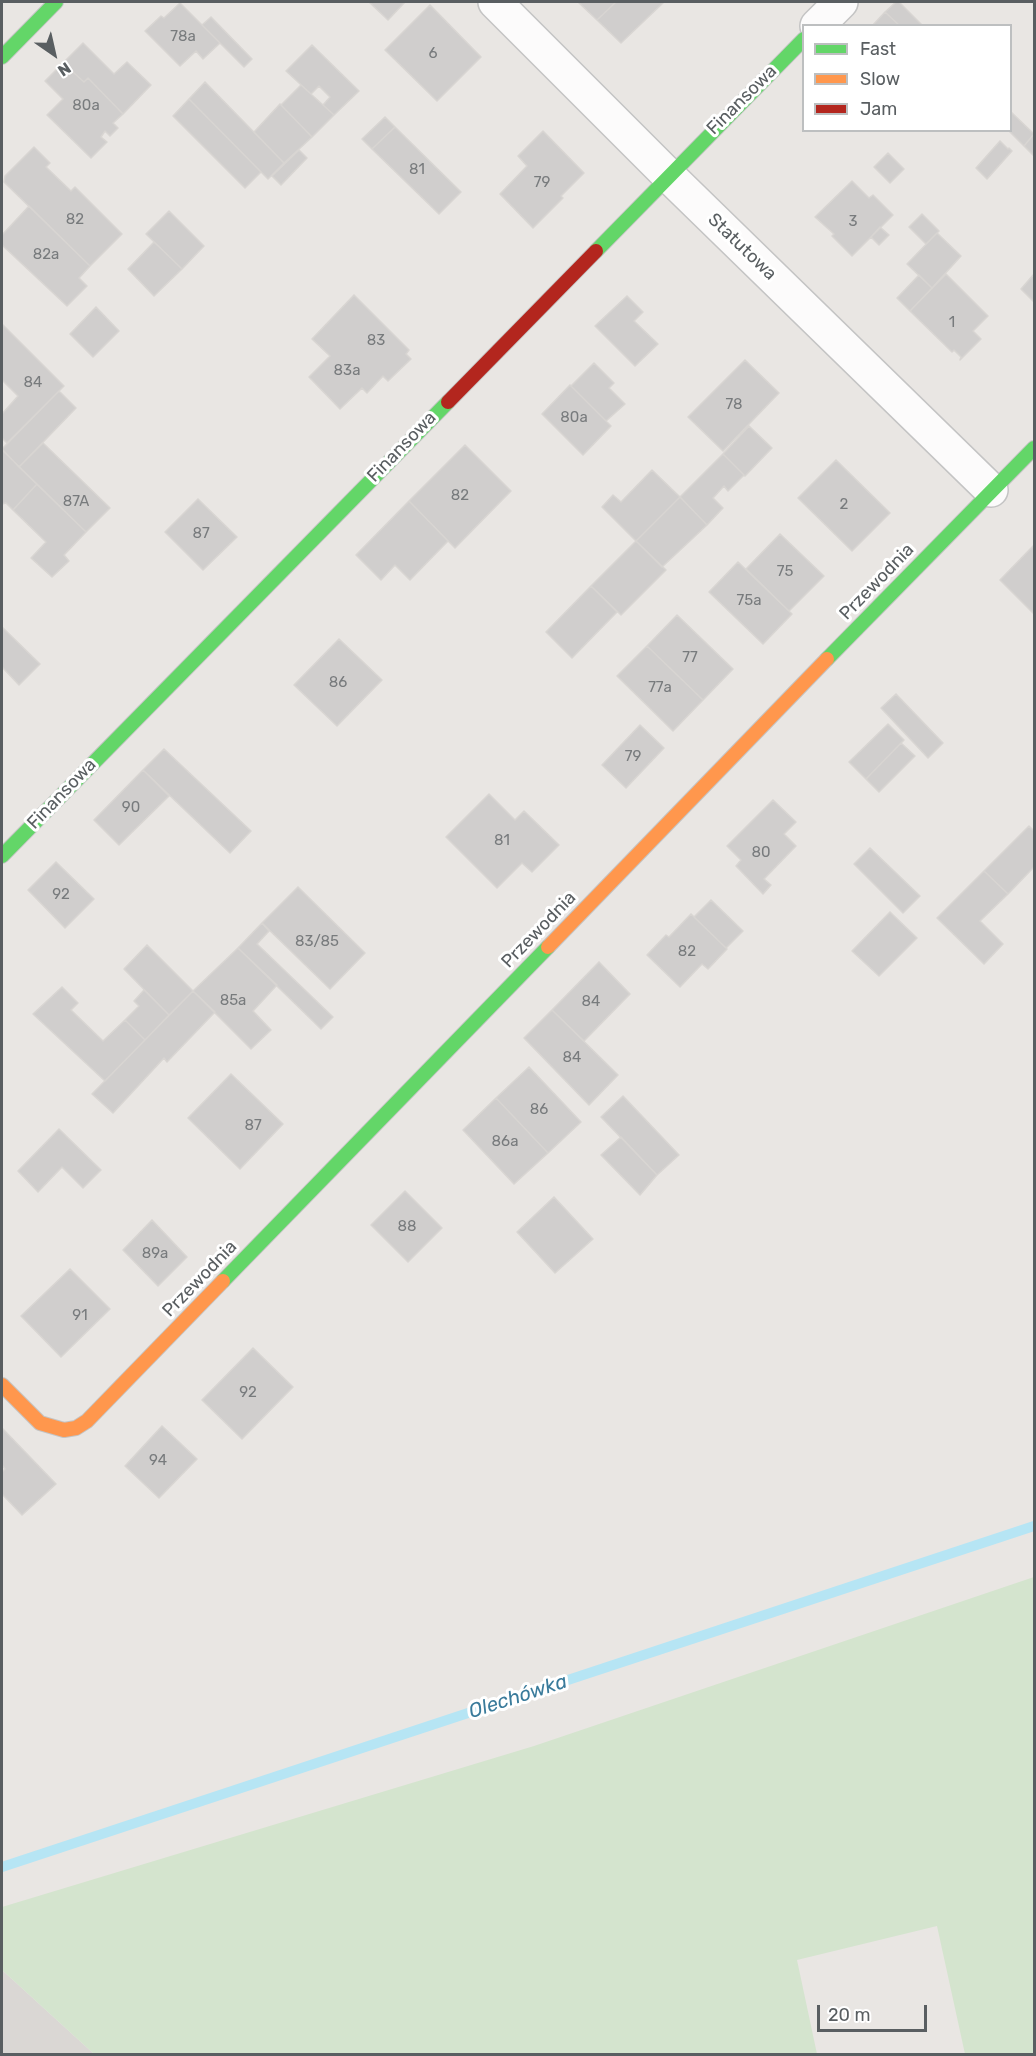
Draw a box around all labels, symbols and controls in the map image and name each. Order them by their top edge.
north arrow [24,24,84,84]
legend [802,24,1012,132]
house number: 78a [170,28,196,46]
text: Fast [860,38,896,60]
house number: 6 [428,45,438,63]
text: N [54,58,74,80]
street label: Finansowa [703,61,781,139]
text: Slow [860,68,900,90]
house number: 80a [72,97,100,115]
text: Jam [860,98,897,120]
house number: 81 [409,161,425,179]
house number: 79 [534,174,550,192]
street label: Statutowa [703,209,781,285]
house number: 82 [66,211,84,229]
house number: 3 [848,213,858,231]
house number: 82a [33,246,59,264]
house number: 1 [949,314,955,332]
house number: 83 [367,332,385,350]
house number: 83a [334,362,360,380]
house number: 84 [24,374,42,392]
house number: 78 [725,396,743,414]
street label: Finansowa [363,407,441,487]
house number: 80a [560,409,588,427]
house number: 82 [451,487,469,505]
house number: 87A [63,493,89,511]
house number: 2 [840,496,848,514]
house number: 87 [192,525,210,543]
street label: Przewodnia [835,539,919,625]
house number: 75 [777,563,793,581]
house number: 75a [737,592,761,610]
house number: 77 [682,649,698,667]
house number: 86 [329,674,347,692]
house number: 77a [648,679,672,697]
house number: 79 [625,748,641,766]
street label: Finansowa [23,754,101,834]
house number: 90 [122,799,140,817]
house number: 81 [494,832,510,850]
house number: 80 [751,844,771,862]
house number: 92 [52,886,70,904]
street label: Przewodnia [497,887,581,973]
house number: 83/85 [295,933,339,951]
house number: 82 [678,943,696,961]
house number: 85a [220,992,246,1010]
house number: 84 [582,993,600,1011]
house number: 84 [563,1049,581,1067]
house number: 86 [530,1101,548,1119]
house number: 87 [244,1117,262,1135]
house number: 86a [492,1133,518,1151]
house number: 88 [397,1218,417,1236]
street label: Przewodnia [158,1236,242,1322]
house number: 89a [142,1245,168,1263]
house number: 91 [72,1307,88,1325]
house number: 92 [239,1384,257,1402]
house number: 94 [149,1452,167,1470]
water label: Olechówka [466,1670,570,1724]
scale bar [820,1993,930,2031]
text: 20 m [828,2004,870,2026]

